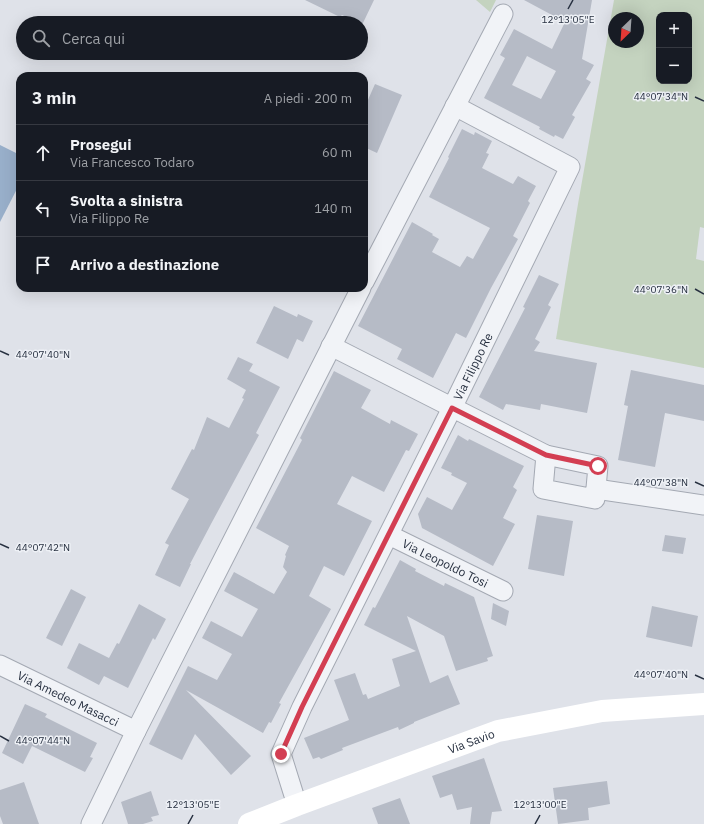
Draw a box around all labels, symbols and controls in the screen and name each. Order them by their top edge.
north arrow [608,12,644,48]
map controls [656,12,692,84]
button: + [656,12,692,48]
text: 12°13'05"E [541,13,595,26]
search box [16,16,368,60]
icon: search [30,27,52,49]
text: Cerca qui [62,29,125,48]
button: − [656,48,692,84]
text: 3 min [32,87,76,109]
text: A piedi · 200 m [264,90,352,107]
text: 44°07'34"N [634,90,688,103]
text: Prosegui [70,135,132,154]
icon: ahead [32,142,54,164]
text: 60 m [322,144,352,161]
text: Via Francesco Todaro [70,154,194,171]
text: Svolta a sinistra [70,191,183,210]
icon: left [32,198,54,220]
text: 140 m [314,200,352,217]
text: Via Filippo Re [70,210,149,227]
icon: arrive [32,254,54,276]
text: Arrivo a destinazione [70,255,219,274]
text: 44°07'36"N [634,283,688,296]
street label: Via Filippo Re [450,330,495,402]
text: 44°07'40"N [16,348,70,361]
route start [589,457,607,475]
text: 44°07'38"N [634,476,688,489]
street label: Via Leopoldo Tosi [400,535,491,590]
text: 44°07'42"N [16,541,70,554]
street label: Via Amedeo Masacci [15,667,122,729]
text: 44°07'40"N [634,668,688,681]
street label: Via Savio [446,725,497,756]
text: 44°07'44"N [16,734,70,747]
route end [272,745,290,763]
text: 12°13'05"E [166,798,220,811]
text: 12°13'00"E [513,798,567,811]

